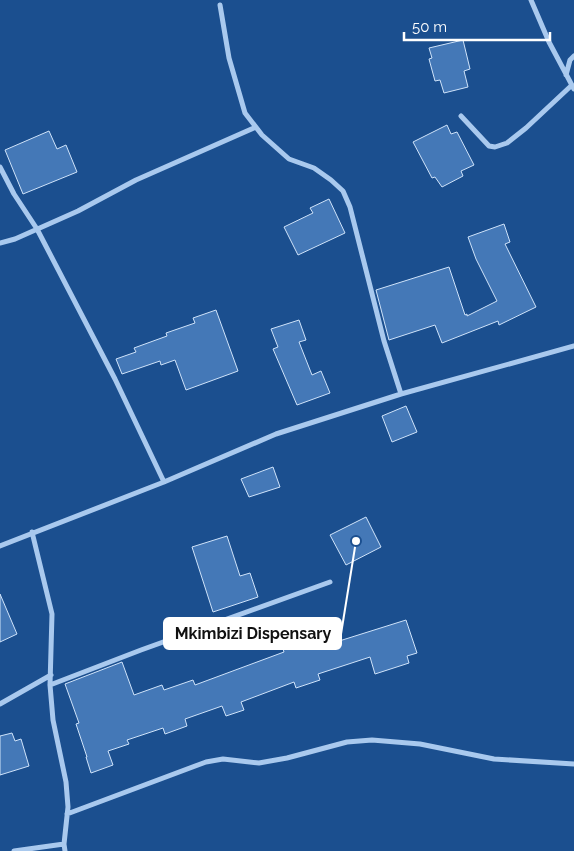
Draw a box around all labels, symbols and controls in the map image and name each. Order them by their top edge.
scale bar [404,10,550,42]
text: 50 m [412,18,447,36]
callout: Mkimbizi Dispensary [164,618,341,649]
text: Mkimbizi Dispensary [175,624,332,643]

